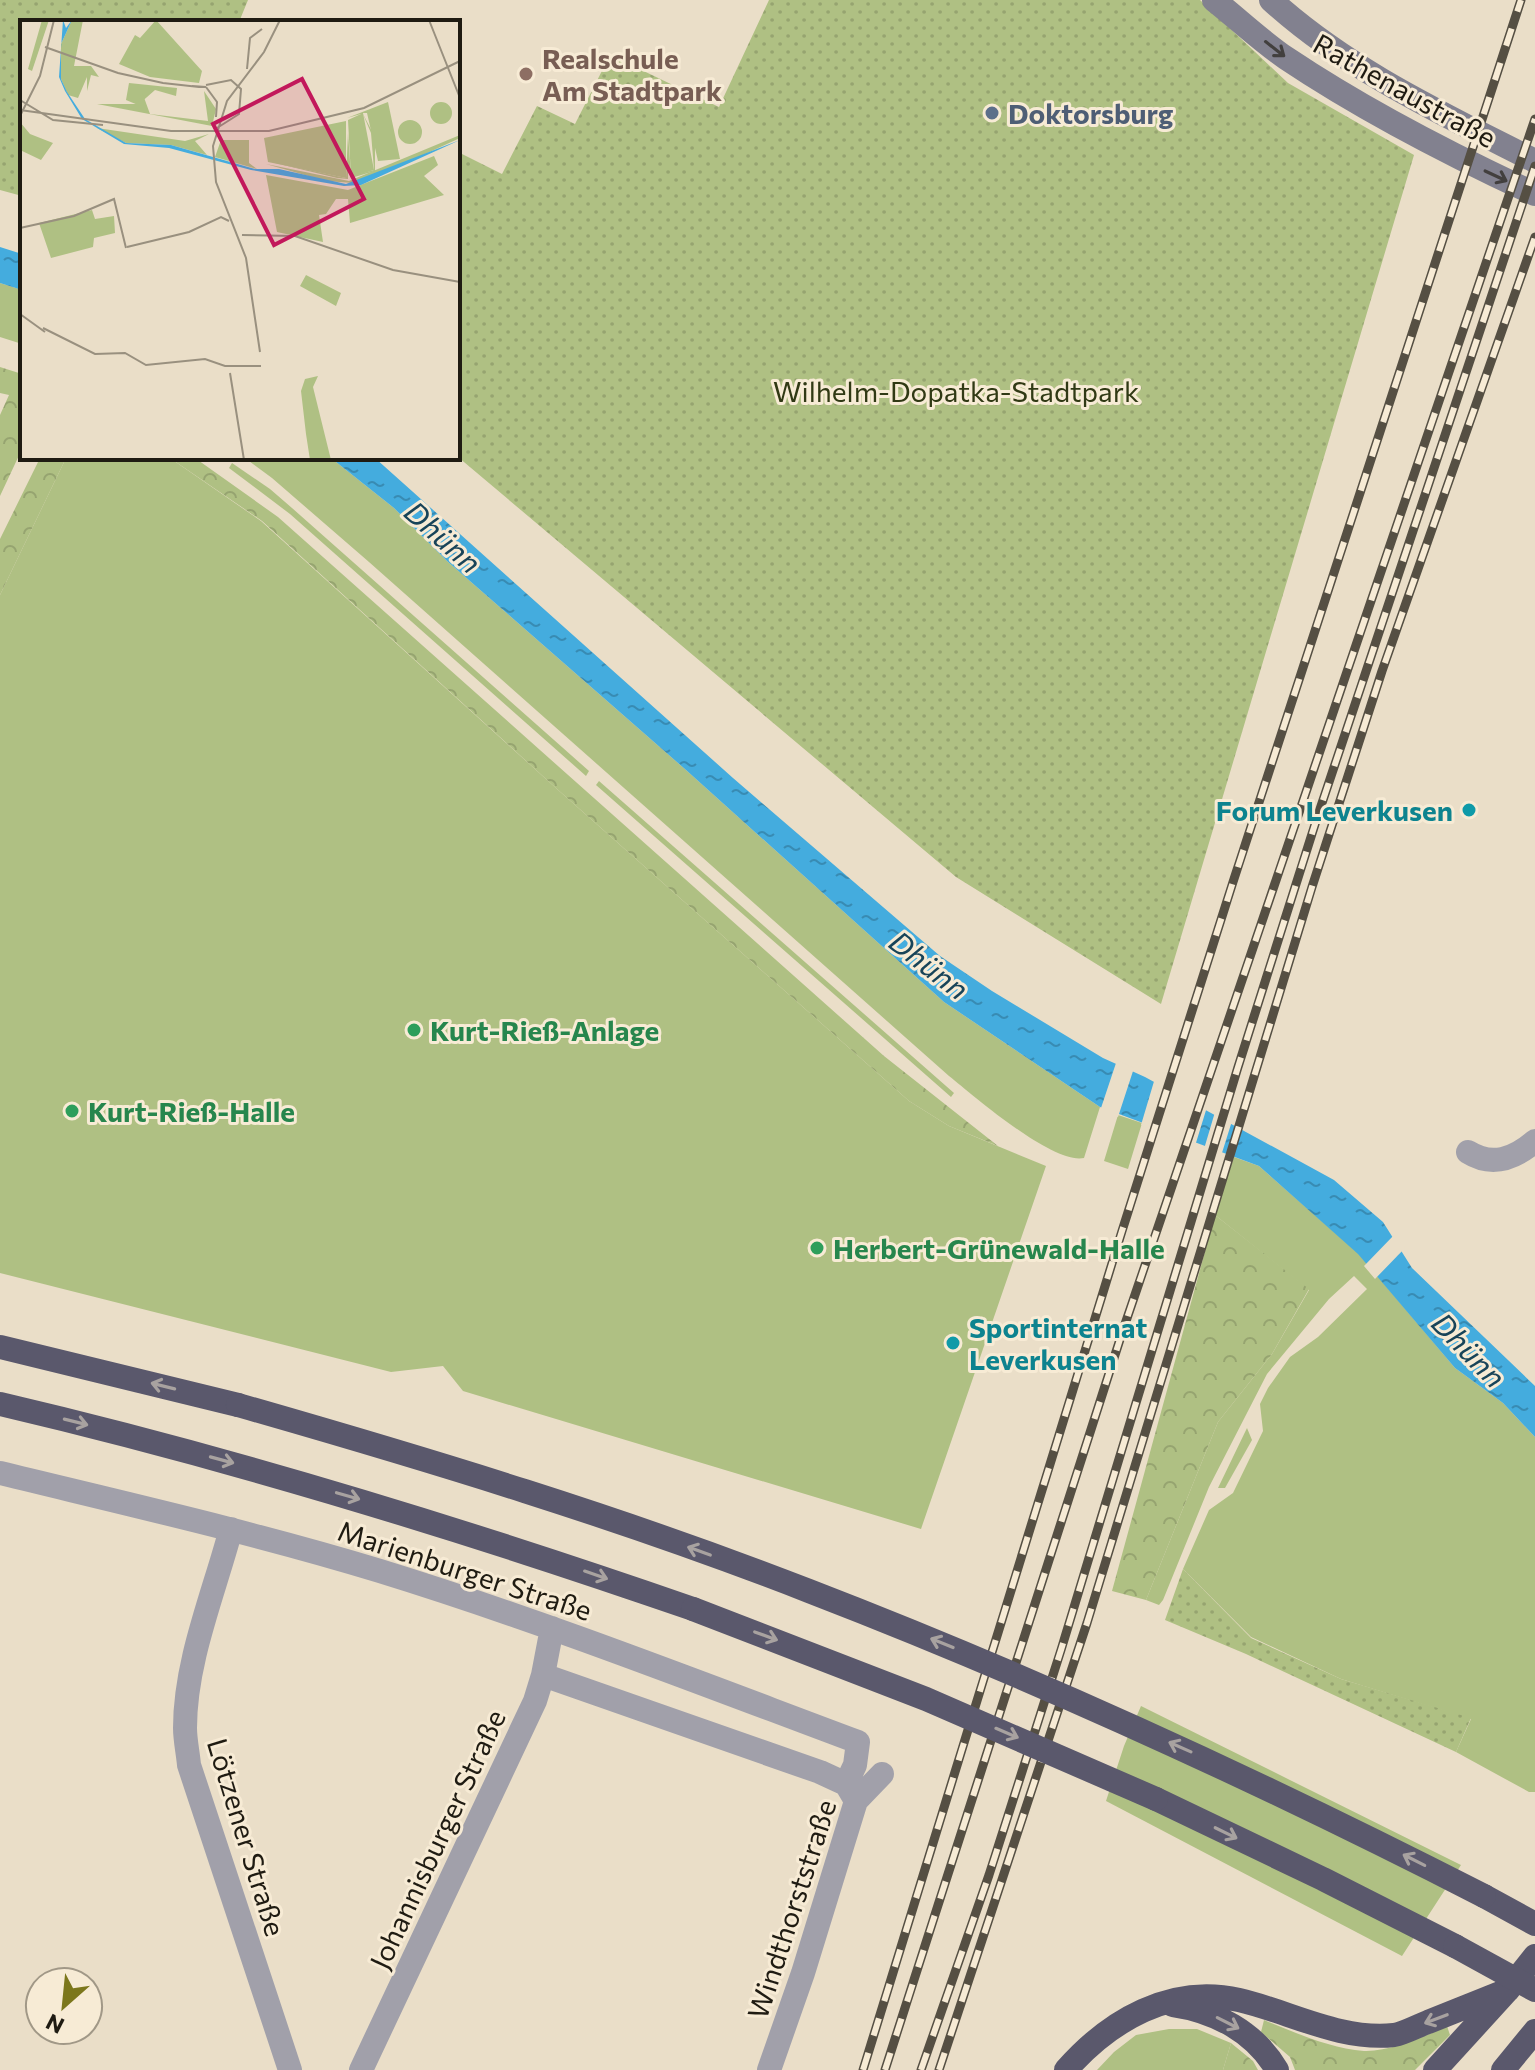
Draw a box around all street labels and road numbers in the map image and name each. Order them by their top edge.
street label: Rathenaustraße [1308,26,1502,154]
street label: Marienburger Straße [334,1513,596,1627]
street label: Johannisburger Straße [362,1704,512,1974]
street label: Lötzener Straße [201,1734,293,1940]
street label: Windthorststraße [740,1795,842,2023]

